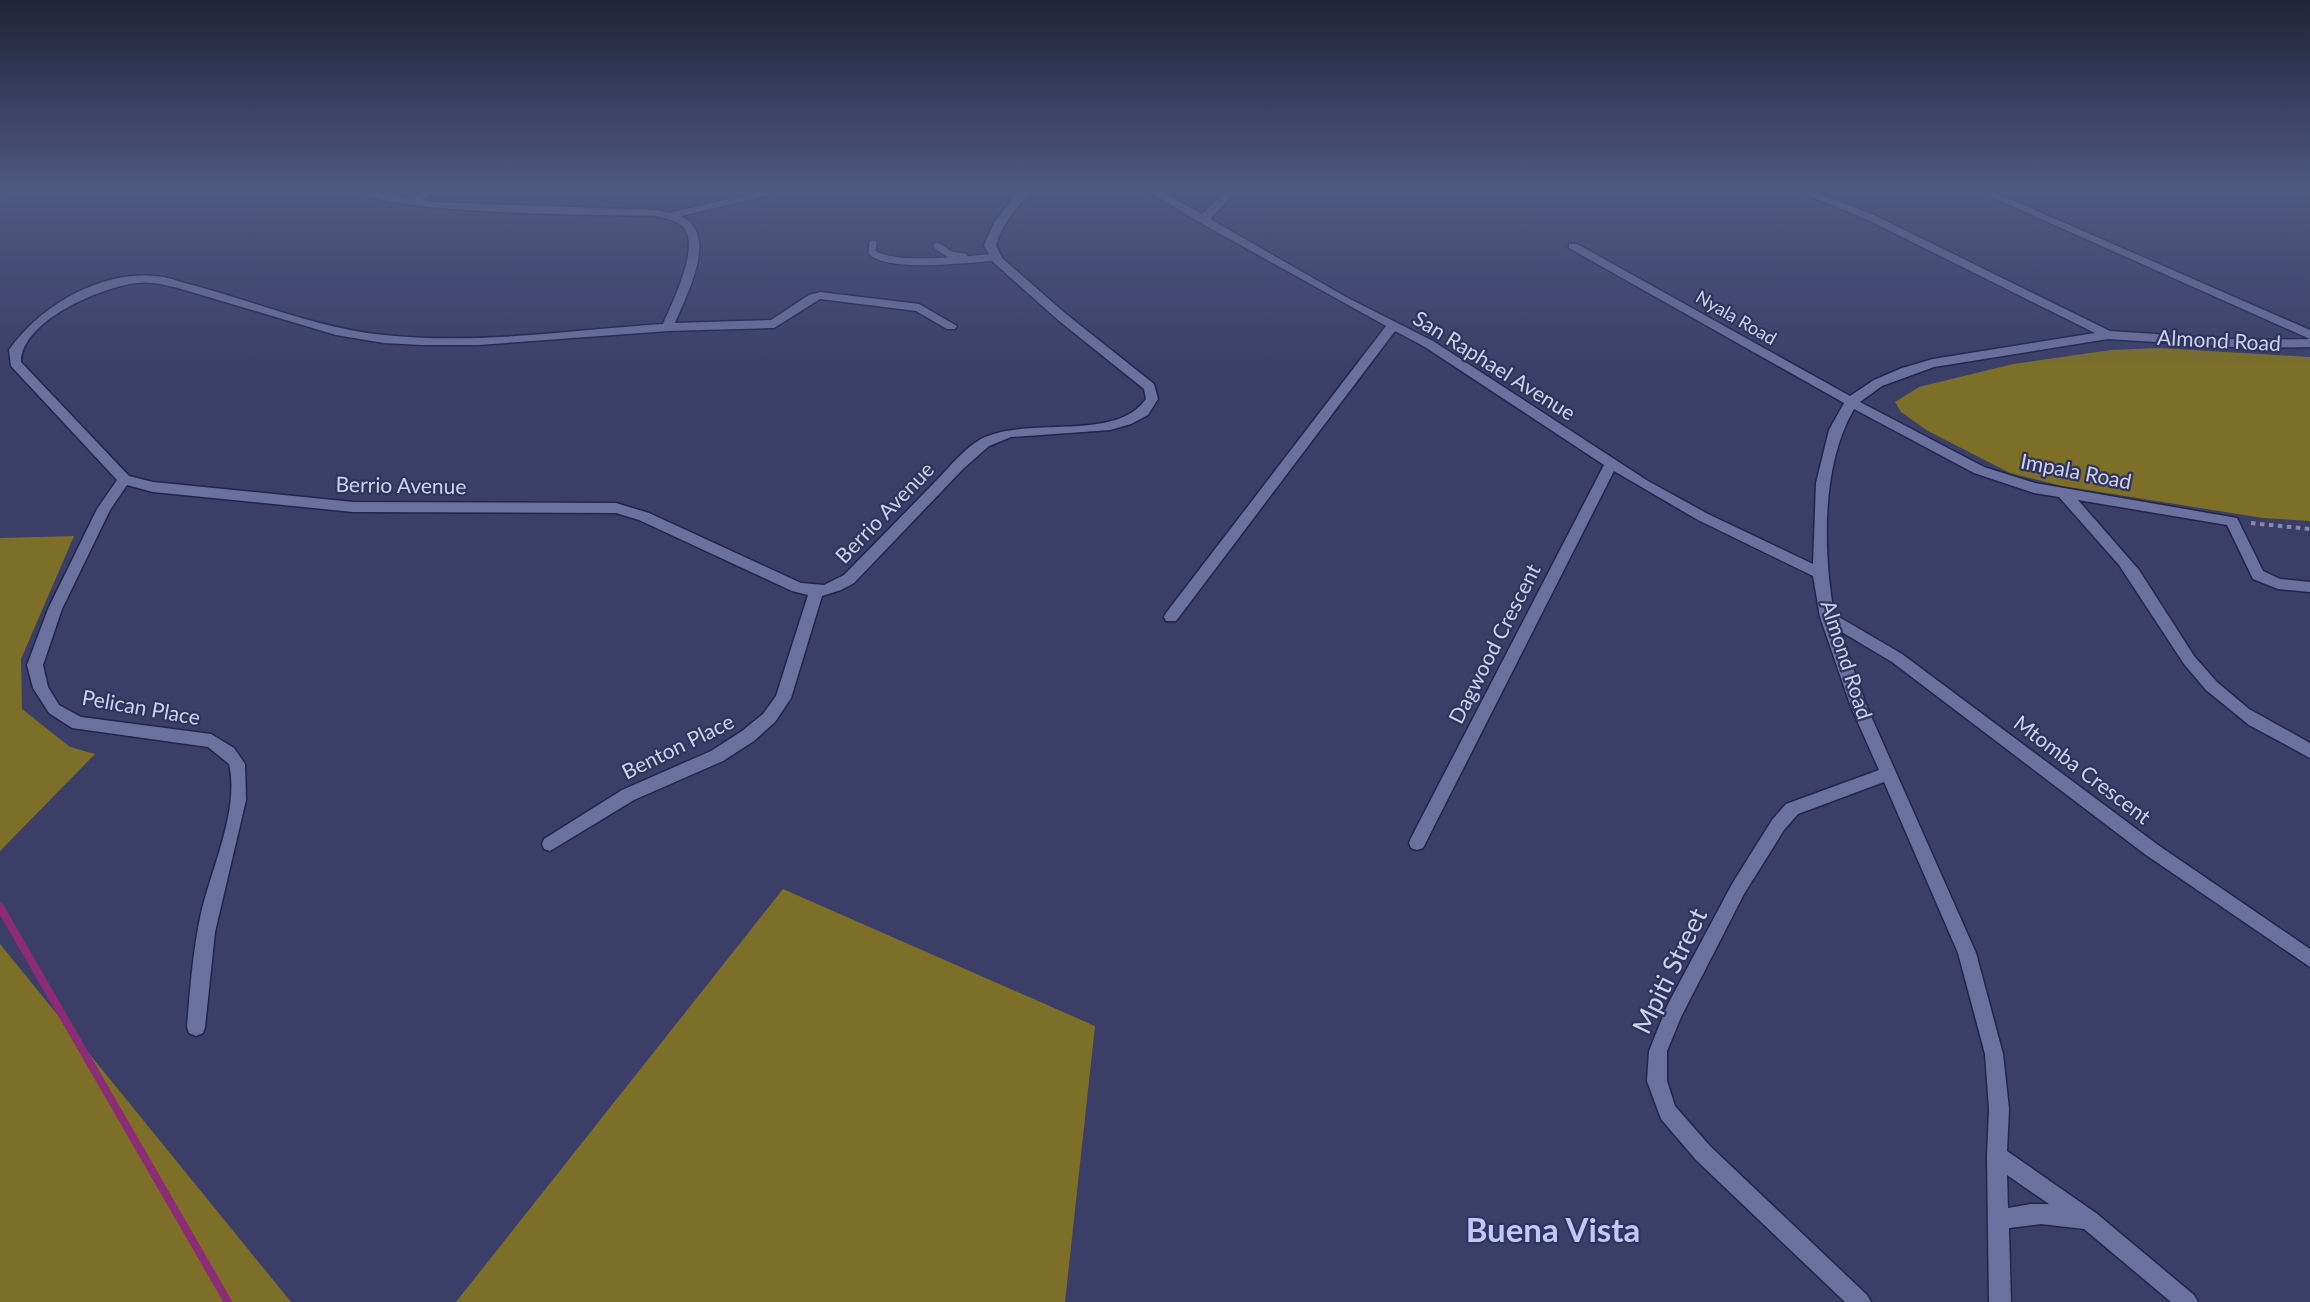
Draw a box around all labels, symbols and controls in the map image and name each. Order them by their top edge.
street label: Nyala Road [1692,285,1781,349]
street label: San Raphael Avenue [1409,305,1580,425]
street label: Almond Road [2157,324,2282,355]
street label: Impala Road [2019,448,2134,494]
street label: Berrio Avenue [829,456,938,568]
street label: Berrio Avenue [335,471,467,498]
street label: Dagwood Crescent [1443,559,1545,727]
street label: Almond Road [1816,597,1878,722]
street label: Pelican Place [80,684,202,729]
street label: Benton Place [617,708,737,784]
street label: Mtomba Crescent [2010,709,2157,829]
street label: Mpiti Street [1625,902,1714,1039]
district label: Buena Vista [1466,1209,1640,1249]

